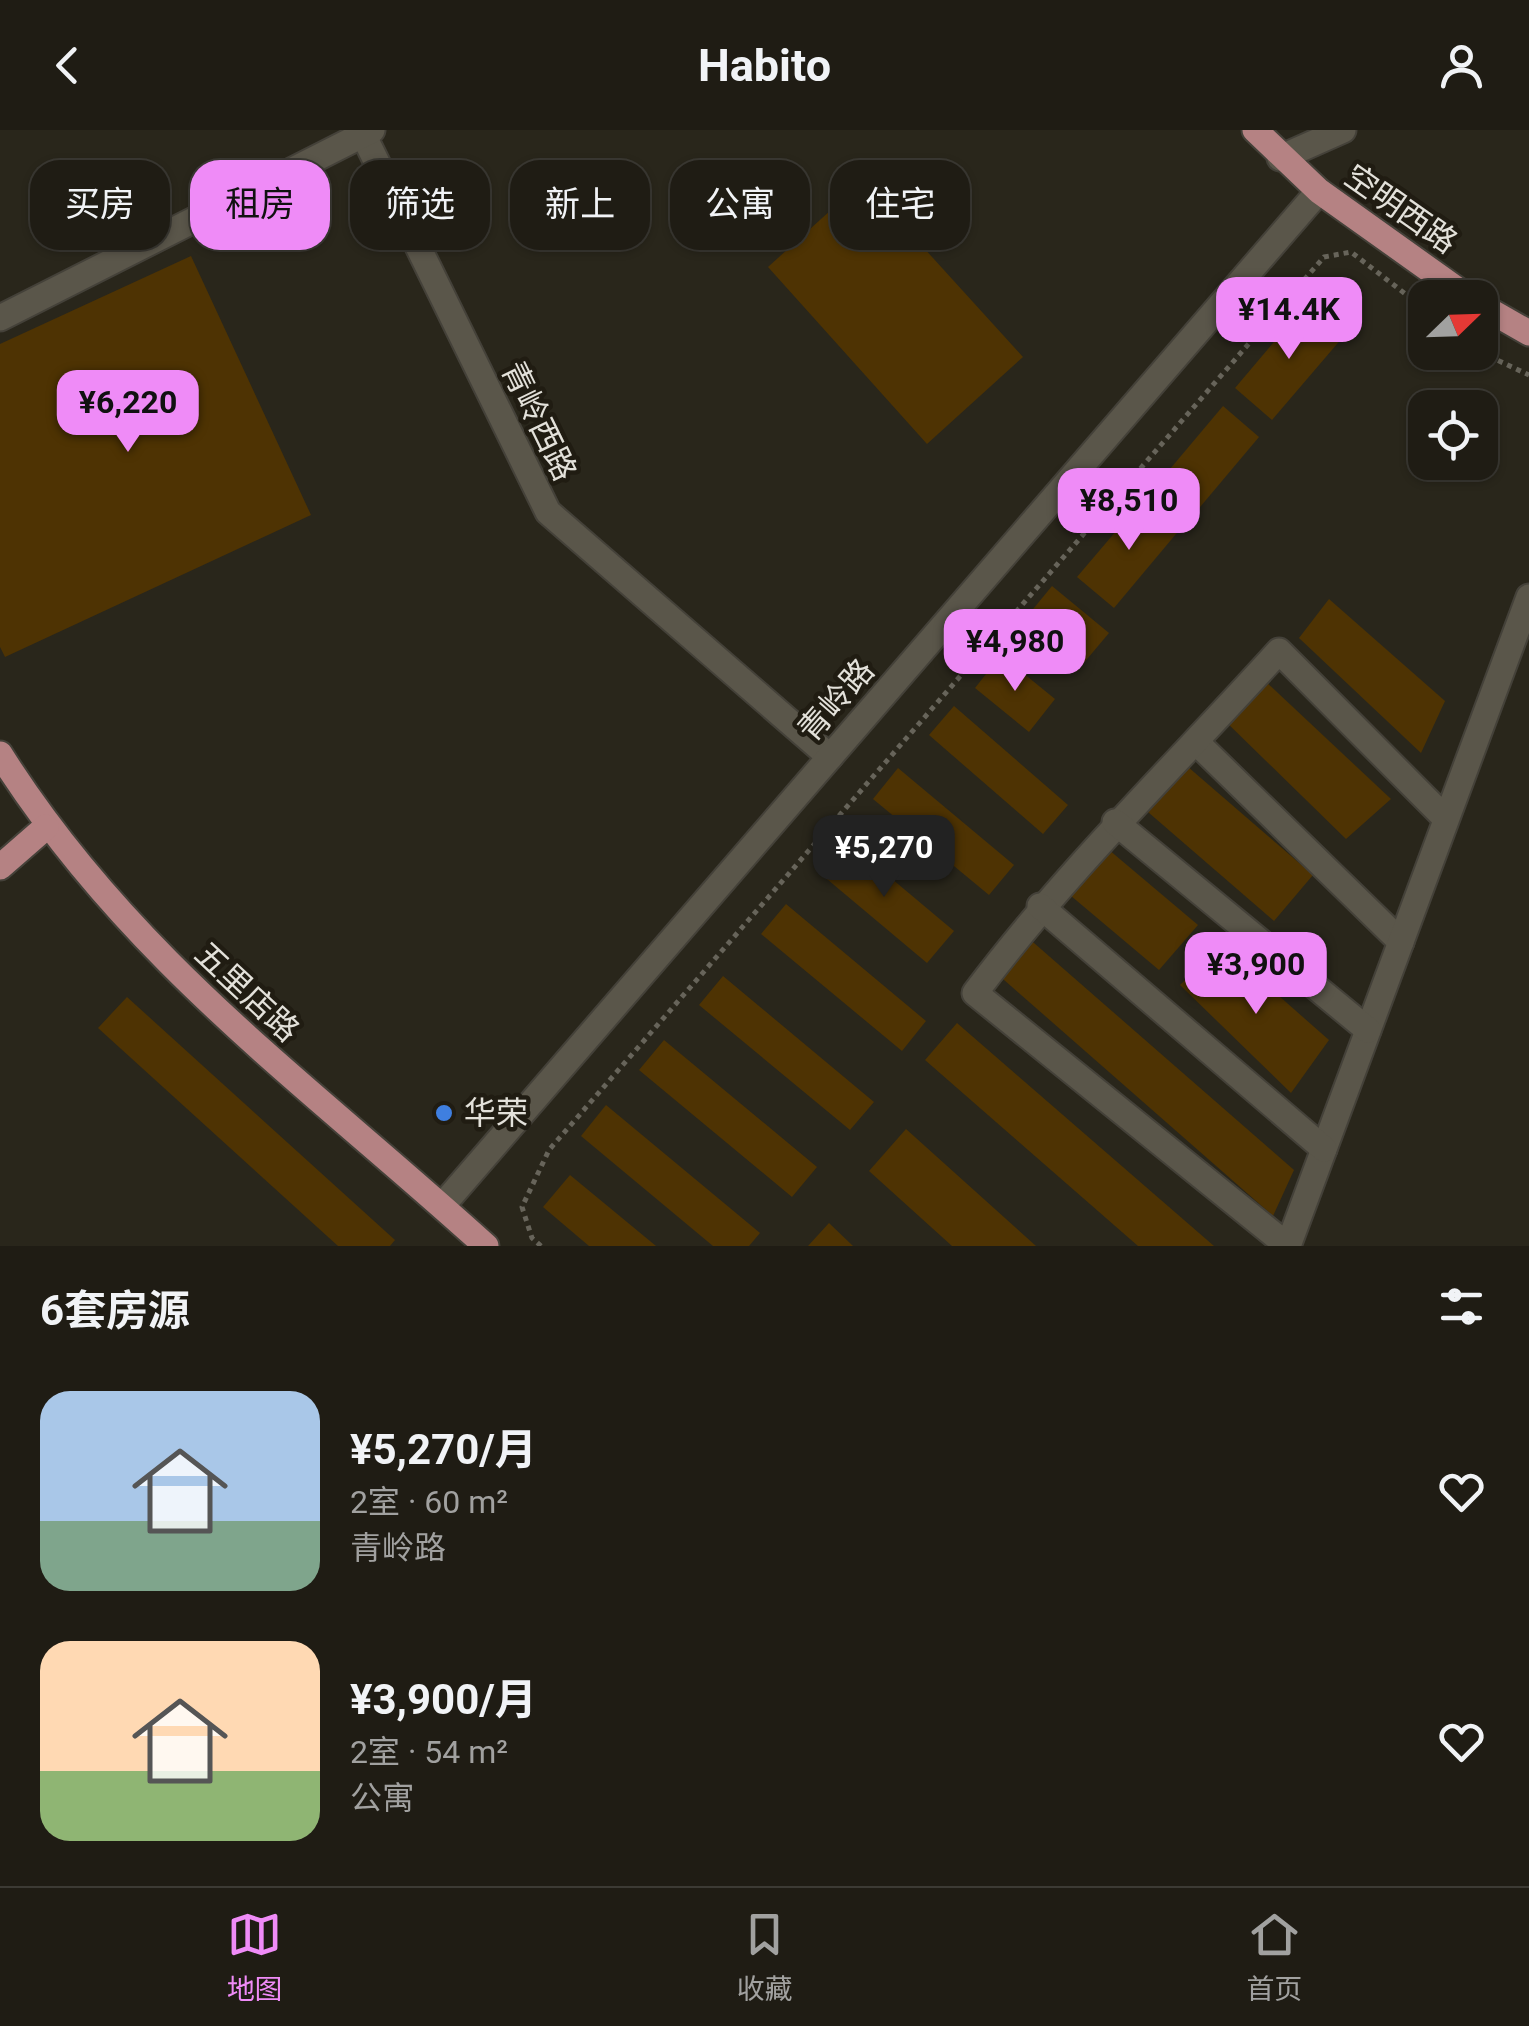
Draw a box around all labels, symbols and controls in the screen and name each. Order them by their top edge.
icon: back [40,38,95,93]
icon: person [1434,38,1489,93]
text: Habito [698,39,831,92]
street label: 空明西路 [1338,157,1464,261]
chip: 买房 [30,160,170,250]
chip: 租房 [190,160,330,250]
chip: 筛选 [350,160,490,250]
chip: 新上 [510,160,650,250]
chip: 公寓 [670,160,810,250]
chip: 住宅 [830,160,970,250]
pin: ¥14.4K [1208,277,1370,362]
north arrow [1408,280,1498,370]
map controls [1408,280,1498,480]
text: ¥14.4K [1238,290,1340,328]
street label: 青岭西路 [494,355,584,487]
pin: ¥6,220 [47,370,209,455]
text: ¥6,220 [79,383,177,421]
button: locate [1408,390,1498,480]
pin: ¥8,510 [1048,468,1210,553]
text: ¥8,510 [1080,481,1178,519]
pin: ¥4,980 [934,609,1096,694]
text: ¥4,980 [966,622,1064,660]
street label: 青岭路 [790,651,882,749]
pin: ¥5,270 [803,815,965,900]
text: ¥5,270 [835,828,933,866]
pin: ¥3,900 [1175,932,1337,1017]
street label: 五里店路 [187,934,307,1050]
text: ¥3,900 [1207,945,1305,983]
place label: 华荣 [464,1094,528,1132]
marker: 华荣 [433,1102,455,1124]
icon: filters [1434,1279,1489,1334]
text: 6套房源 [40,1286,190,1335]
text: ¥5,270/月 [350,1425,537,1474]
icon: home [120,1431,240,1551]
icon: heart [1434,1464,1489,1519]
text: 2室 · 60 m² [350,1483,508,1521]
text: 青岭路 [350,1529,446,1567]
text: ¥3,900/月 [350,1675,537,1724]
icon: home [120,1681,240,1801]
icon: heart [1434,1714,1489,1769]
text: 2室 · 54 m² [350,1733,508,1771]
text: 公寓 [350,1779,414,1817]
tab: 地图 [227,1907,283,2007]
tab: 收藏 [736,1907,792,2007]
tab: 首页 [1246,1907,1302,2007]

